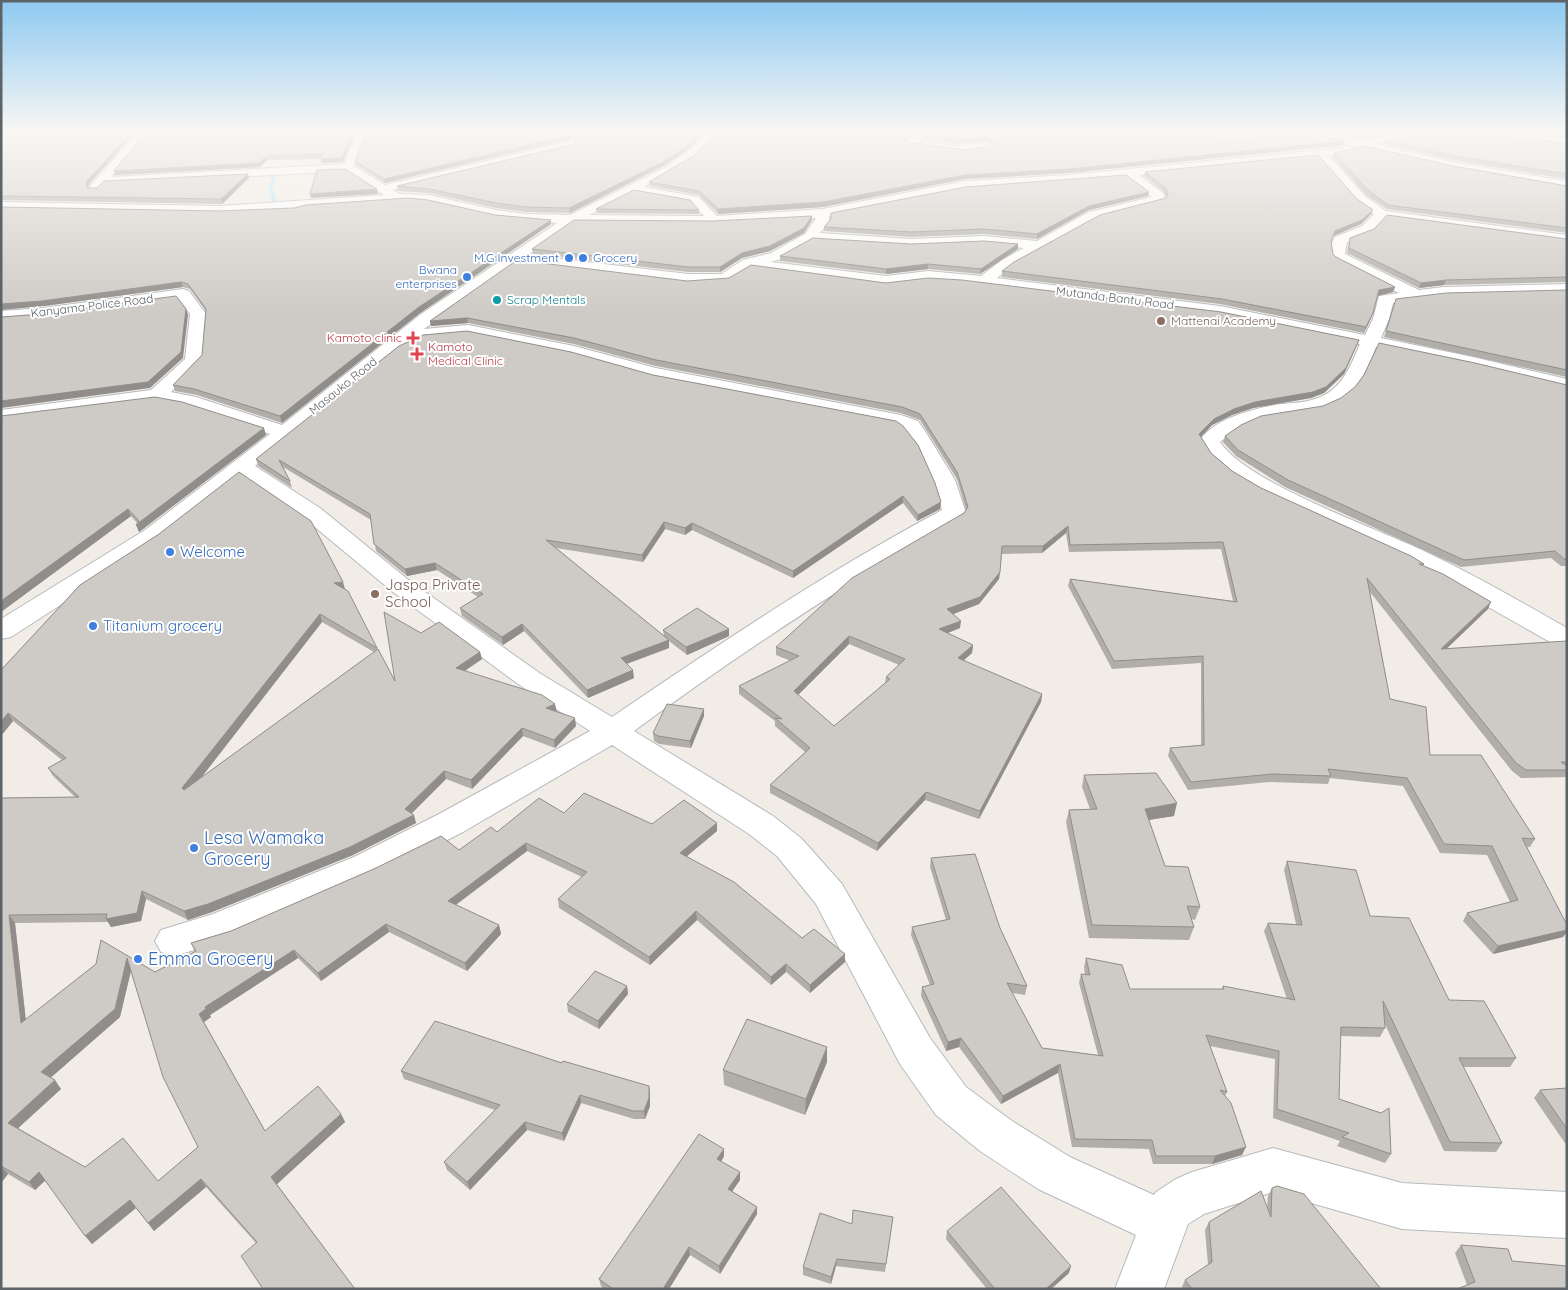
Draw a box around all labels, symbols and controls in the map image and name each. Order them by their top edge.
place label: M.G Investment [474,250,559,265]
place label: Grocery [593,250,637,265]
marker: M.G Investment [563,252,575,264]
marker: Grocery [577,252,589,264]
place label: Bwana enterprises [395,262,457,291]
marker: Bwana enterprises [461,271,473,283]
street label: Mutanda Bantu Road [1055,283,1175,312]
street label: Kanyama Police Road [30,291,154,320]
place label: Scrap Mentals [507,292,586,307]
marker: Scrap Mentals [491,294,503,306]
place label: Mattenai Academy [1171,313,1276,328]
marker: Mattenai Academy [1155,315,1167,327]
place label: Kamoto clinic [327,330,402,345]
marker: Kamoto clinic [406,331,420,345]
place label: Kamoto Medical Clinic [428,339,503,368]
marker: Kamoto Medical Clinic [410,347,424,361]
street label: Masauko Road [306,354,380,418]
place label: Welcome [180,542,245,561]
marker: Welcome [164,546,176,558]
place label: Jaspa Private School [385,575,480,611]
marker: Jaspa Private School [369,588,381,600]
place label: Titanium grocery [103,616,222,635]
marker: Titanium grocery [87,620,99,632]
place label: Lesa Wamaka Grocery [204,826,324,870]
marker: Lesa Wamaka Grocery [188,842,200,854]
place label: Emma Grocery [148,947,273,970]
marker: Emma Grocery [132,953,144,965]

